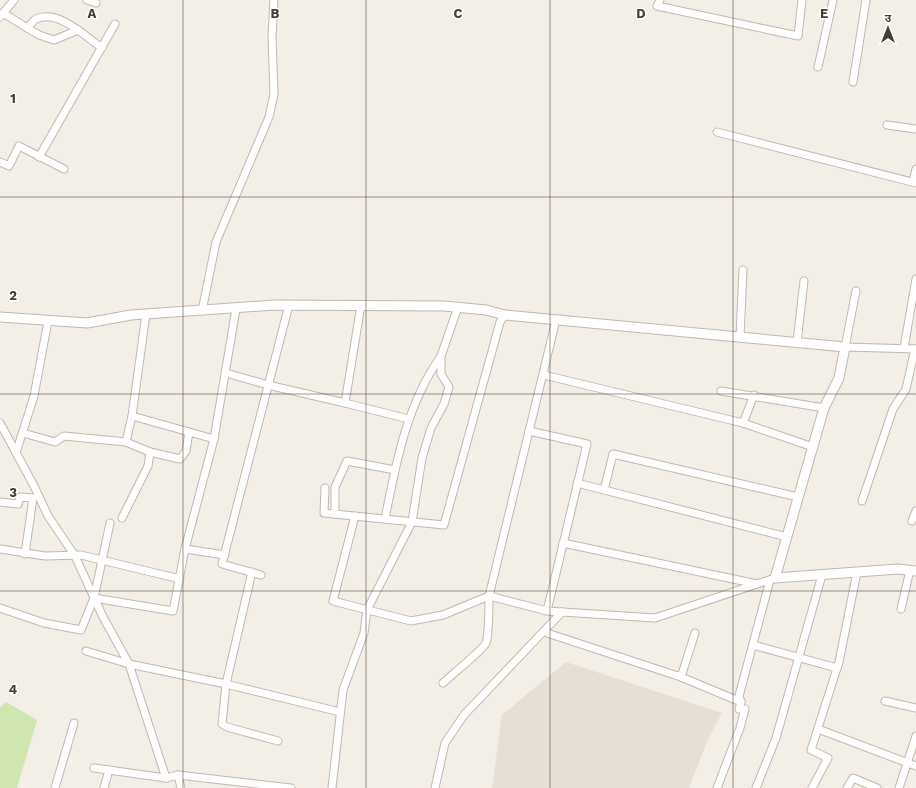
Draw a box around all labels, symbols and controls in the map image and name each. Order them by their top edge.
text: A [88,6,97,21]
text: B [271,6,280,21]
text: C [454,6,463,21]
text: D [636,6,646,21]
text: E [820,6,828,21]
north arrow [868,8,908,48]
text: उ [885,12,892,25]
text: 1 [10,91,16,106]
text: 2 [9,288,17,303]
text: 3 [9,485,17,500]
text: 4 [9,682,18,697]

